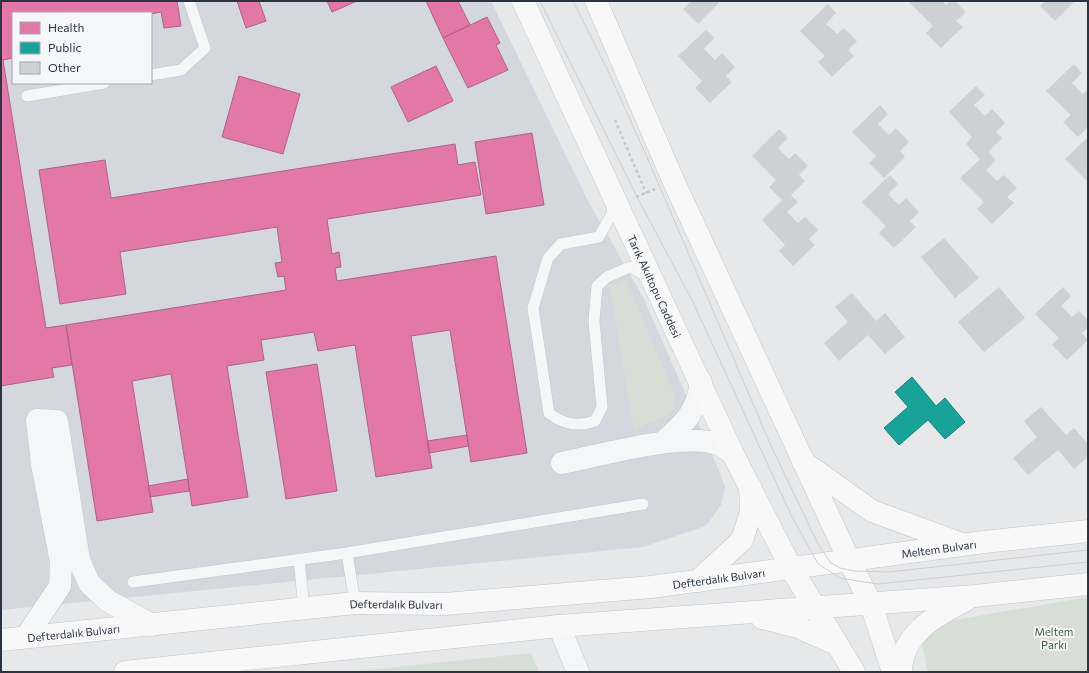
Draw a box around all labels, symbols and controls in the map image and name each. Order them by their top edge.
legend [12,12,152,84]
text: Health [48,20,84,34]
text: Public [48,40,81,54]
text: Other [48,60,81,74]
street label: Tarık Akıltopu Caddesi [626,232,685,340]
street label: Meltem Bulvarı [900,537,977,560]
street label: Defterdalık Bulvarı [672,565,766,591]
street label: Defterdalık Bulvarı [349,596,443,610]
street label: Defterdalık Bulvarı [27,621,121,644]
park label: Meltem Parkı [1035,625,1073,651]

